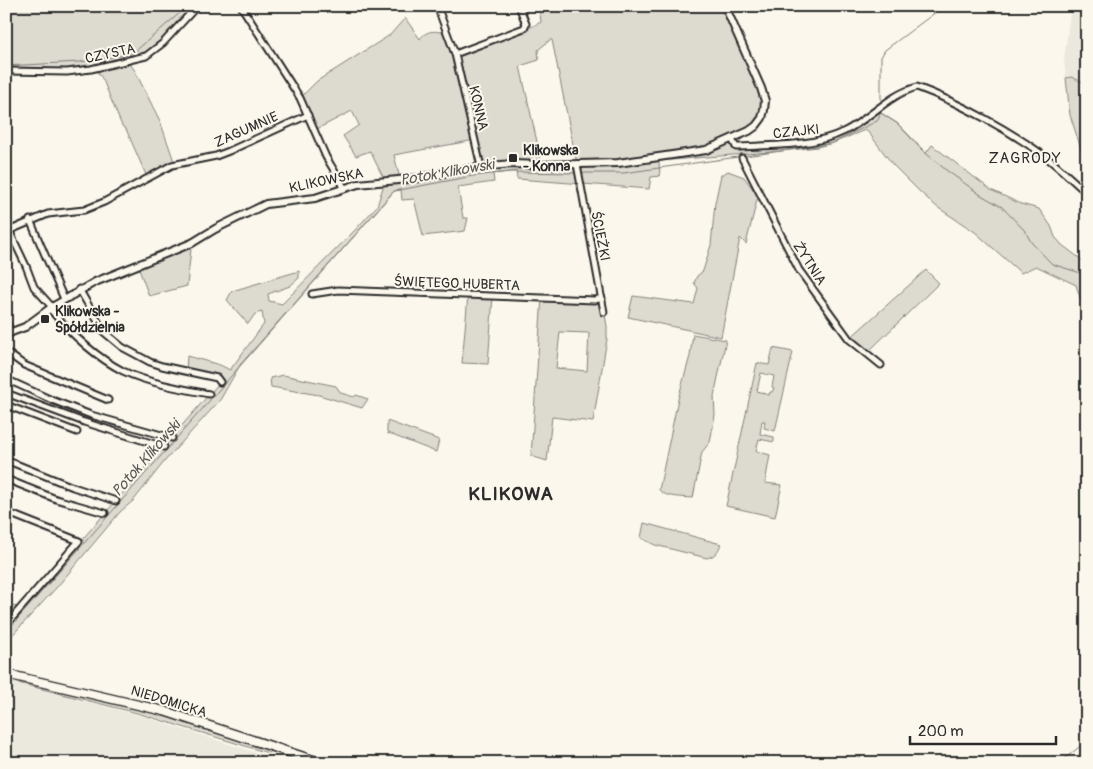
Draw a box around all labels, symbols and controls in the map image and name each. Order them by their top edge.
street label: CZYSTA [83,40,137,67]
street label: KONNA [465,84,492,132]
street label: ZAGUMNIE [212,108,281,151]
street label: CZAJKI [772,121,820,142]
place label: Klikowska - Konna [523,142,579,175]
district label: ZAGRODY [988,149,1062,168]
marker: Klikowska - Konna [507,152,519,164]
water label: Potok Klikowski [399,154,498,190]
street label: KLIKOWSKA [288,164,365,197]
street label: ŚCIEŻKI [587,209,615,263]
street label: ŻYTNIA [789,238,830,288]
street label: ŚWIĘTEGO HUBERTA [394,272,520,294]
place label: Klikowska - Spółdzielnia [55,303,125,336]
marker: Klikowska - Spółdzielnia [39,313,51,325]
water label: Potok Klikowski [108,414,186,500]
district label: KLIKOWA [468,482,554,506]
street label: NIEDOMICKA [129,682,209,721]
scale bar [910,714,1057,746]
text: 200 m [918,722,963,741]

